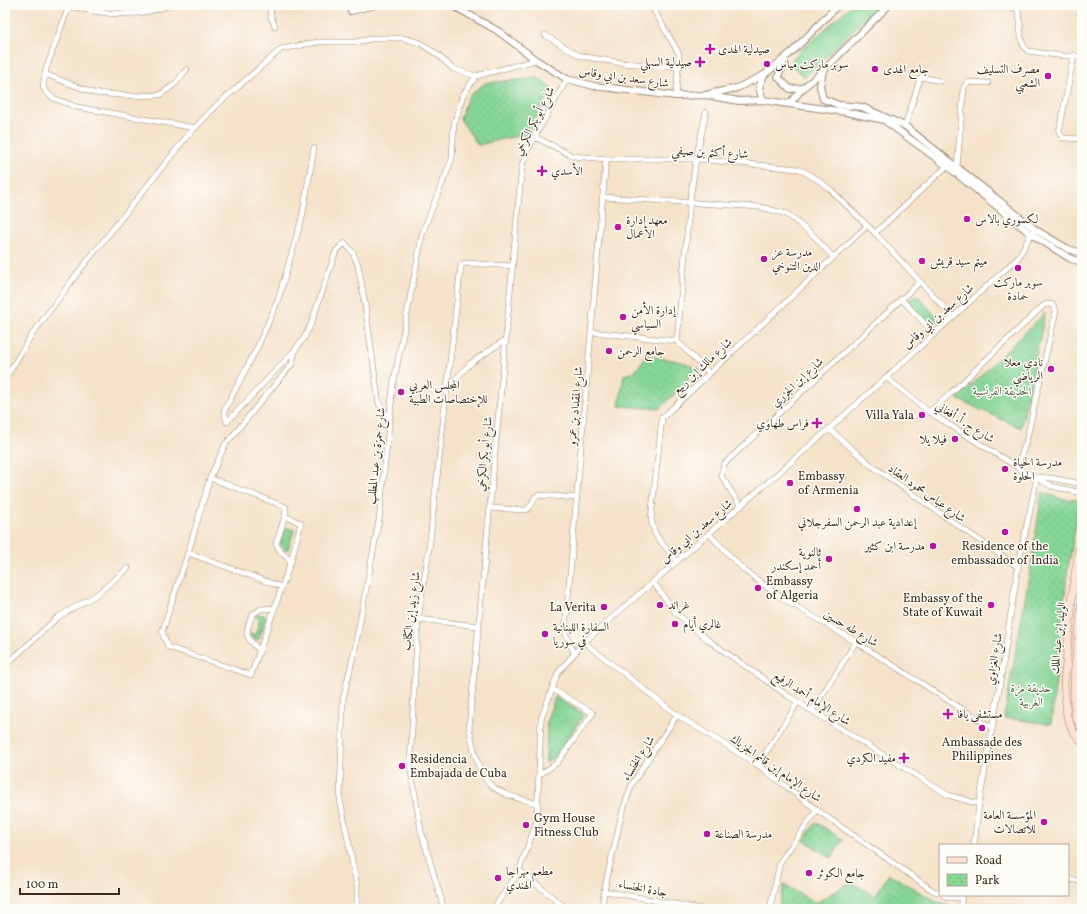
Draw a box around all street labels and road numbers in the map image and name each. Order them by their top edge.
street label: شارع سعد بن ابي وقاس [578,64,670,94]
street label: شارع أبو بكر الكرخي [510,84,561,160]
street label: شارع أكثم بن صيفي [671,142,749,166]
street label: شارع سعد بن ابي وقاس [900,280,979,355]
street label: شارع مالك إبن ربيع [669,335,738,400]
street label: شارع إبن الجزري [768,354,829,413]
street label: شارع المقداد بن عمرو [564,366,589,449]
street label: شارع ج. أ. أفغاني [931,398,998,449]
street label: شارع حمزة بن عبد المطلب [364,407,392,506]
street label: شارع أبو بكر الكرخي [472,415,499,493]
street label: شارع عباس محمود العقاد [883,461,969,528]
street label: شارع سعد بن ابي وقاس [657,496,738,569]
street label: شارع زيد إبن الكتاب [399,570,427,652]
street label: الوليد إبن عبد الملك [1047,601,1071,675]
street label: شارع طه حسين [819,606,881,653]
street label: شارع الغزاوي [983,632,1009,687]
street label: شارع الإمام أحمد الرفيع [768,667,854,732]
street label: شارع الإمام إبن قائم الجزياك [725,731,824,808]
street label: شارع الخنساء [619,733,661,785]
street label: جادة الخنساء [617,876,669,902]

